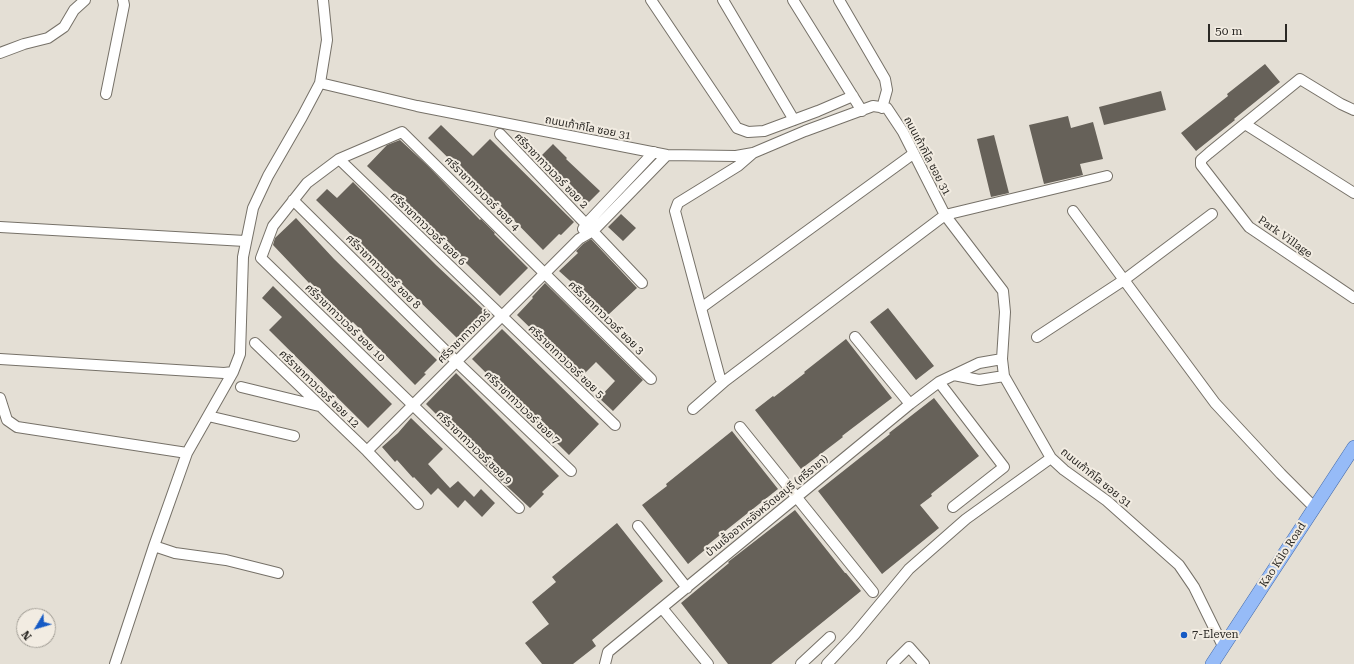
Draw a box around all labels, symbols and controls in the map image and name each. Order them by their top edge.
scale bar [1210,16,1289,42]
text: 50 m [1215,24,1242,38]
street label: ถนนเก้ากิโล ซอย 31 [544,113,632,143]
street label: ถนนเก้ากิโล ซอย 31 [901,114,953,198]
street label: ศรีราชาทาวเวอร์ ซอย 2 [511,130,591,212]
street label: ศรีราชาทาวเวอร์ ซอย 4 [442,154,522,234]
street label: ศรีราชาทาวเวอร์ ซอย 6 [387,189,469,269]
street label: Park Village [1255,214,1315,260]
street label: ศรีราชาทาวเวอร์ ซอย 8 [343,232,423,312]
street label: ศรีราชาทาวเวอร์ ซอย 3 [565,278,647,358]
street label: ศรีราชาทาวเวอร์ ซอย 10 [302,281,388,365]
street label: ศรีราชาทาวเวอร์ [435,308,493,366]
street label: ศรีราชาทาวเวอร์ ซอย 5 [525,322,607,402]
street label: ศรีราชาทาวเวอร์ ซอย 12 [276,347,362,431]
street label: ศรีราชาทาวเวอร์ ซอย 7 [481,368,563,448]
street label: ศรีราชาทาวเวอร์ ซอย 9 [433,408,515,488]
street label: ถนนเก้ากิโล ซอย 31 [1058,445,1134,511]
street label: บ้านเอื้ออาทรจังหวัดชลบุรี (ศรีราชา) [703,452,831,560]
street label: Kao Kilo Road [1257,520,1309,590]
north arrow [16,608,56,648]
text: N [19,628,35,642]
place label: 7-Eleven [1192,628,1239,642]
marker: 7-Eleven [1179,630,1189,640]

